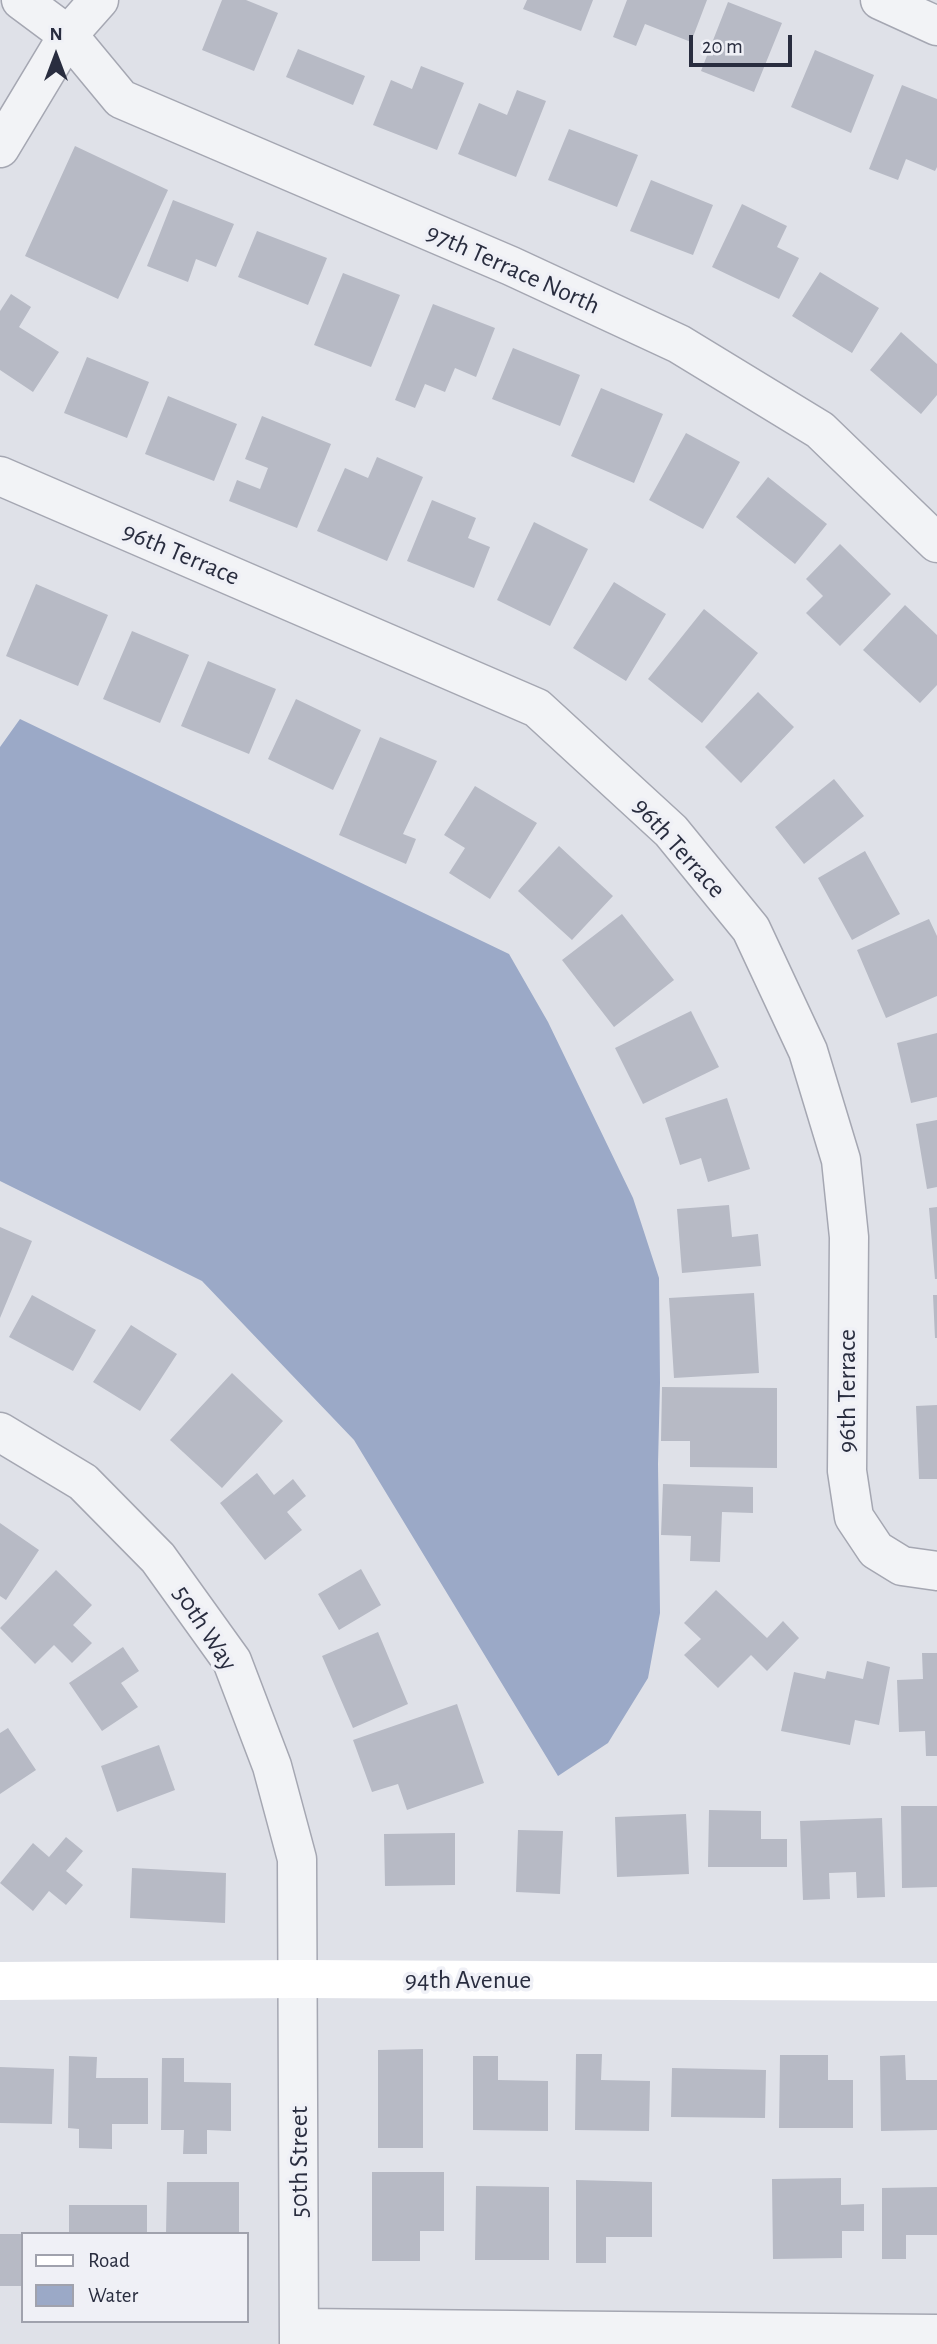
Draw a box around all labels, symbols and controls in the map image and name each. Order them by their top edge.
north arrow [21,21,91,91]
scale bar [692,21,795,65]
text: N [49,25,63,44]
text: 20 m [702,36,743,57]
street label: 97th Terrace North [421,217,605,321]
street label: 96th Terrace [118,515,244,593]
street label: 96th Terrace [626,791,732,905]
street label: 96th Terrace [831,1329,863,1453]
street label: 50th Way [166,1580,244,1676]
street label: 94th Avenue [405,1964,531,1996]
street label: 50th Street [283,2106,315,2218]
legend [21,2232,248,2323]
text: Road [88,2250,130,2271]
text: Water [88,2285,138,2306]

